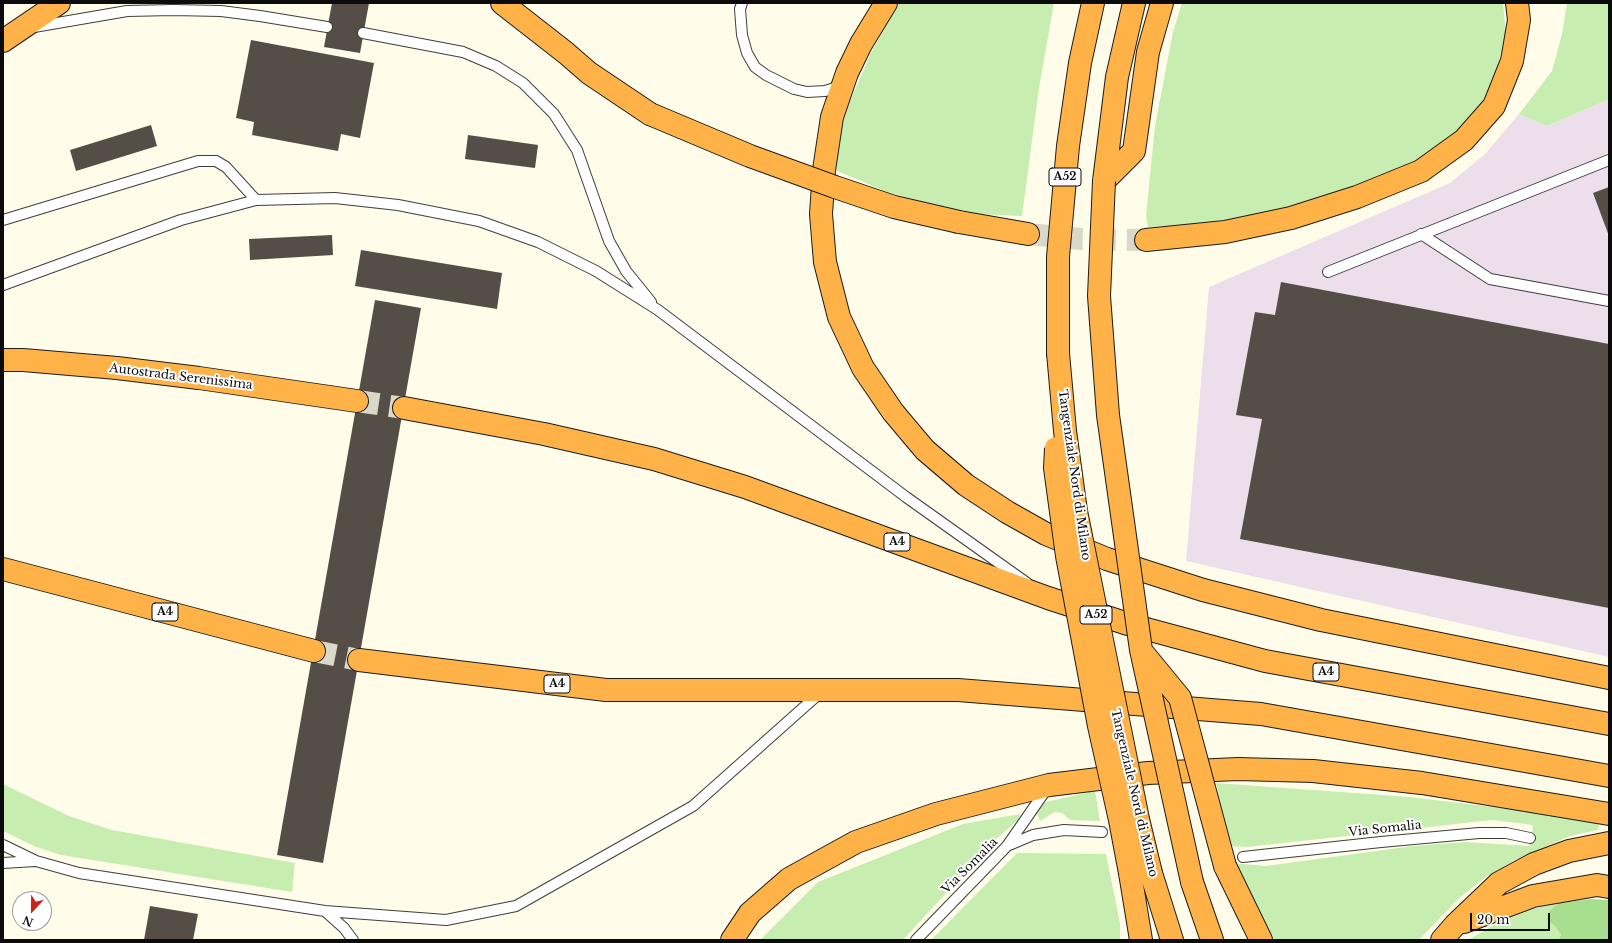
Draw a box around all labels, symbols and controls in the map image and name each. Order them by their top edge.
road number: A52 [1049,168,1081,186]
street label: Autostrada Serenissima [109,361,253,393]
street label: Tangenziale Nord di Milano [1055,389,1093,561]
road number: A4 [884,533,910,551]
road number: A4 [152,603,178,621]
road number: A52 [1080,606,1112,624]
road number: A4 [1313,663,1339,681]
road number: A4 [544,675,570,693]
street label: Tangenziale Nord di Milano [1108,708,1160,878]
street label: Via Somalia [1348,818,1422,840]
street label: Via Somalia [939,835,1001,897]
north arrow [12,891,52,931]
scale bar [1472,905,1552,931]
text: 20 m [1477,912,1509,927]
text: N [20,913,35,930]

